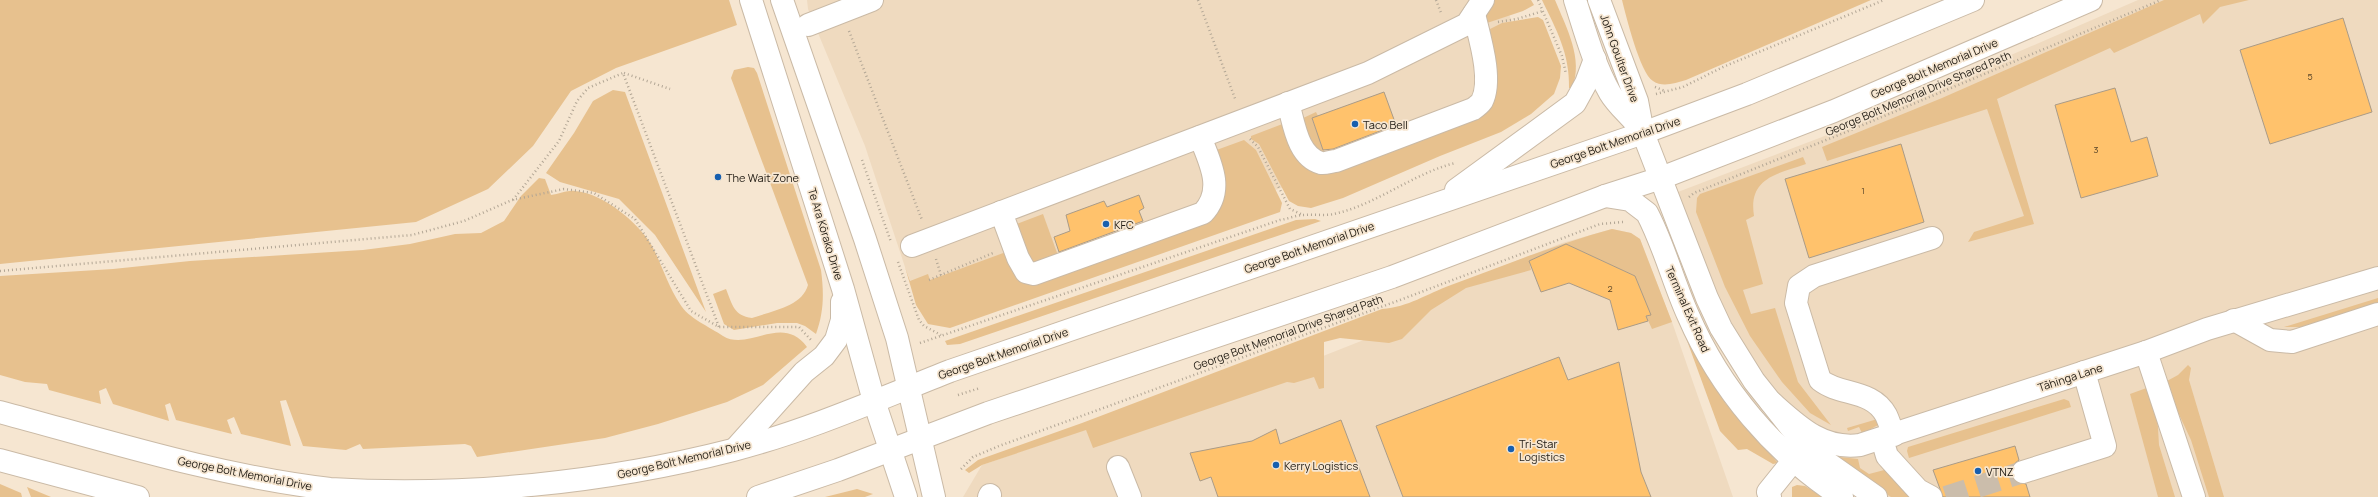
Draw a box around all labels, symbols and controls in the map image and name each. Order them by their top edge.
street label: John Goulter Drive [1597,12,1643,105]
street label: George Bolt Memorial Drive [1868,34,2000,102]
street label: George Bolt Memorial Drive Shared Path [1823,47,2013,139]
house number: 5 [2307,70,2313,83]
street label: George Bolt Memorial Drive [1548,113,1682,171]
place label: Taco Bell [1363,117,1408,132]
marker: Taco Bell [1350,119,1360,129]
house number: 3 [2094,143,2099,156]
place label: The Wait Zone [726,170,800,185]
marker: The Wait Zone [713,172,723,182]
house number: 1 [1861,184,1865,197]
street label: Te Ara Kōrako Drive [805,186,847,282]
place label: KFC [1114,217,1134,232]
street label: George Bolt Memorial Drive [1242,218,1376,276]
marker: KFC [1101,219,1111,229]
street label: Terminal Exit Road [1662,264,1714,354]
house number: 2 [1607,282,1613,295]
street label: George Bolt Memorial Drive Shared Path [1191,291,1385,373]
street label: George Bolt Memorial Drive [936,324,1070,382]
street label: Tāhinga Lane [2036,359,2105,394]
street label: George Bolt Memorial Drive [616,436,753,482]
place label: Tri-Star Logistics [1519,436,1565,464]
marker: Tri-Star Logistics [1506,444,1516,454]
street label: George Bolt Memorial Drive [177,453,314,493]
place label: Kerry Logistics [1284,458,1358,473]
marker: Kerry Logistics [1271,460,1281,470]
place label: VTNZ [1986,464,2014,479]
marker: VTNZ [1973,466,1983,476]

